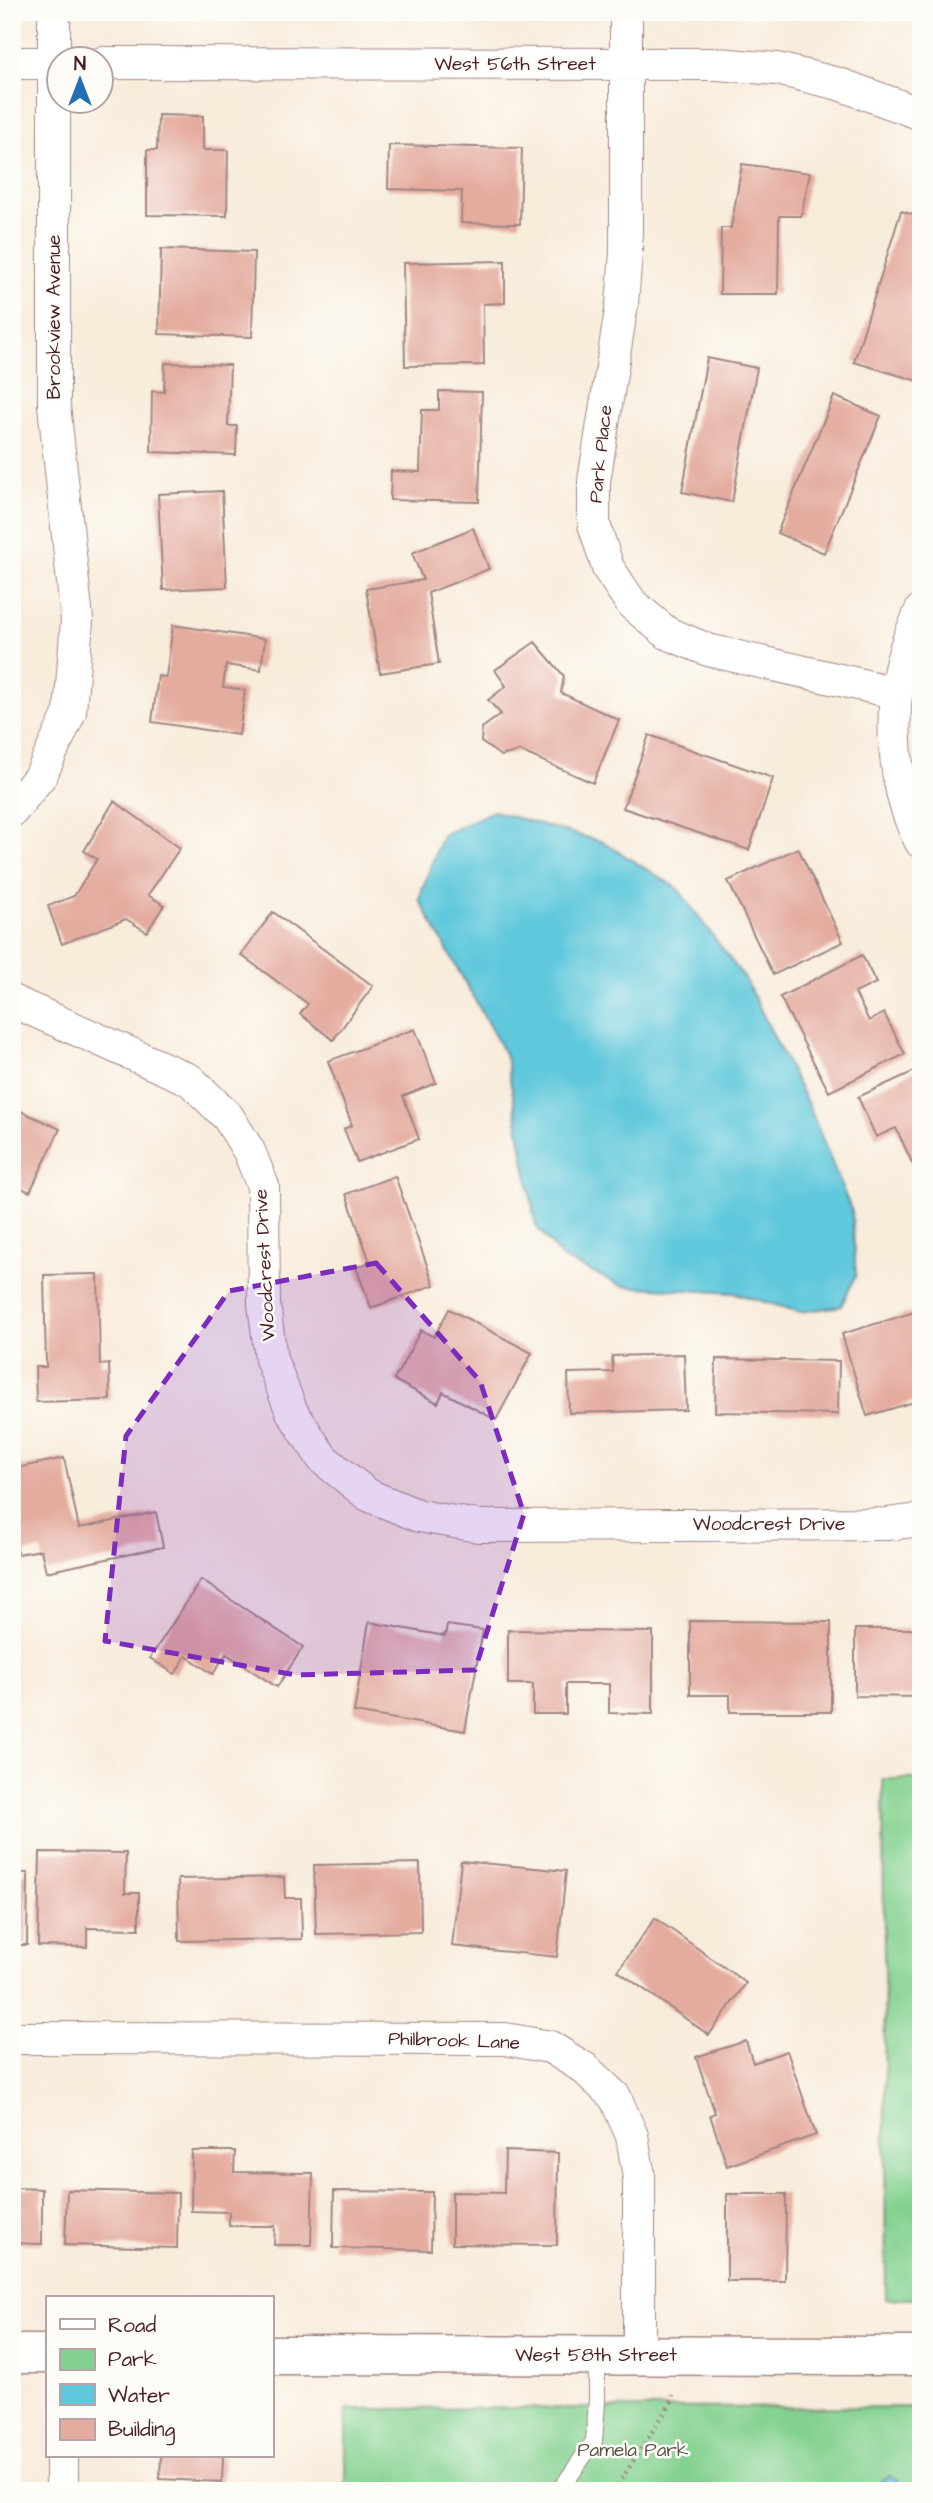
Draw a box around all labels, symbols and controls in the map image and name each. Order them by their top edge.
north arrow [46,46,116,116]
text: N [74,51,86,78]
street label: West 56th Street [434,51,596,78]
street label: Brookview Avenue [41,235,68,399]
street label: Park Place [582,404,620,504]
street label: Woodcrest Drive [248,1188,282,1342]
street label: Woodcrest Drive [693,1511,845,1538]
street label: Philbrook Lane [388,2025,520,2057]
legend [46,2296,273,2458]
text: Road [108,2311,156,2340]
street label: West 58th Street [515,2342,677,2369]
text: Park [108,2345,157,2374]
text: Water [108,2381,170,2410]
text: Building [108,2415,176,2446]
park label: Pamela Park [577,2437,689,2464]

